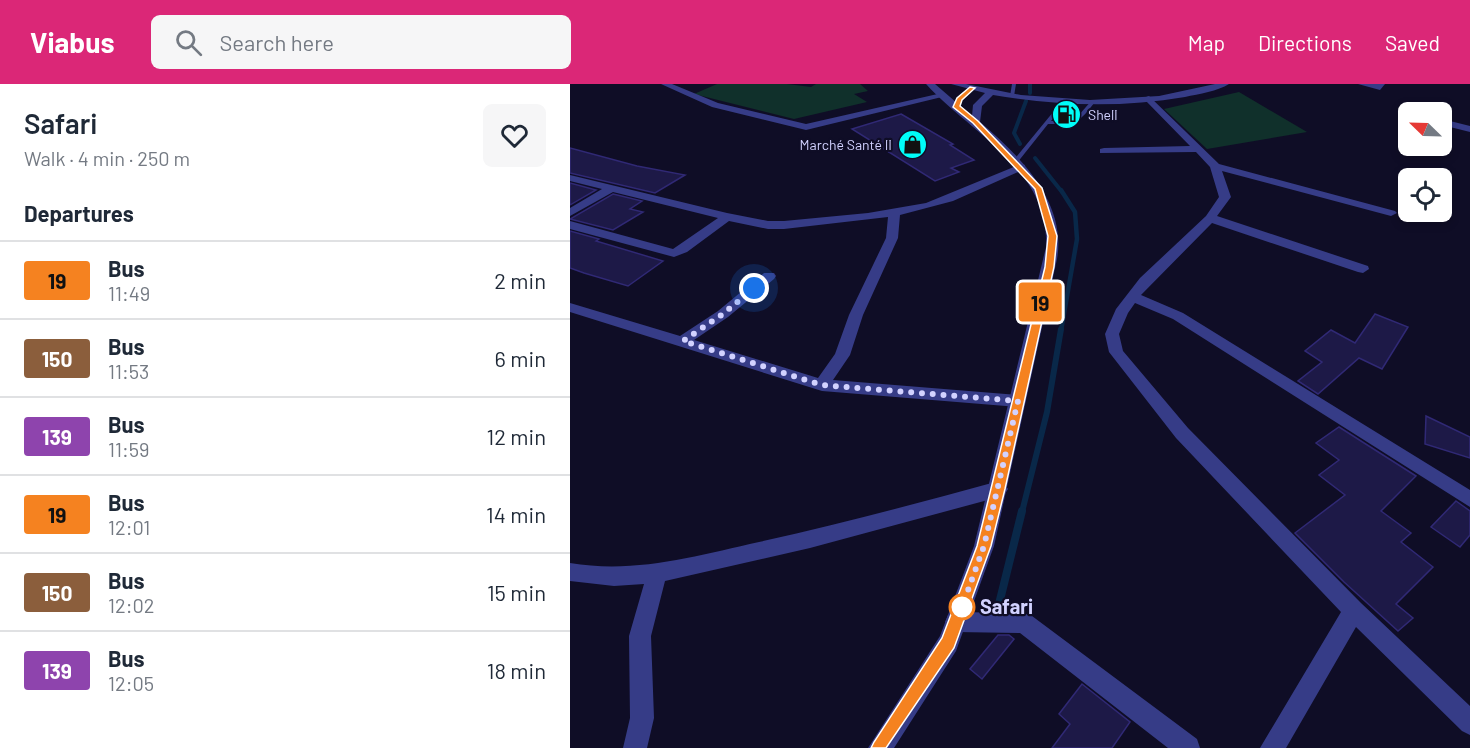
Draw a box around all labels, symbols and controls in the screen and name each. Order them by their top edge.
search box [151,15,571,69]
text: Viabus [30,25,115,59]
icon: search [172,26,205,59]
text: Search here [220,29,334,55]
text: Map [1188,30,1225,55]
text: Directions [1258,30,1352,55]
text: Saved [1385,30,1440,55]
fuel station icon: Shell [1051,99,1083,131]
north arrow [1398,102,1452,156]
map controls [1398,102,1452,222]
button: heart [483,104,546,167]
text: Safari [24,106,97,140]
place label: Shell [1088,106,1118,123]
shop icon: Marché Santé II [897,129,929,161]
place label: Marché Santé II [800,136,892,153]
text: Walk · 4 min · 250 m [24,146,190,170]
button: locate [1398,168,1452,222]
text: Departures [24,200,134,226]
text: Bus [108,255,145,281]
text: 2 min [494,267,546,293]
text: 19 [48,268,66,293]
your location [739,273,769,303]
text: 11:49 [108,281,150,305]
line badge: 19 [1013,282,1067,322]
text: 19 [1031,290,1049,315]
text: Bus [108,333,145,359]
text: 6 min [495,345,546,371]
text: 150 [42,346,72,371]
text: 11:53 [108,359,149,383]
text: Bus [108,411,145,437]
text: 12 min [486,423,546,449]
text: 139 [42,424,72,449]
text: 11:59 [108,437,150,461]
text: Bus [108,489,145,515]
text: 14 min [486,501,546,527]
text: 19 [48,502,66,527]
text: 12:01 [108,515,150,539]
text: Bus [108,567,145,593]
text: 15 min [487,579,546,605]
text: 150 [42,580,72,605]
text: 12:02 [108,593,155,617]
marker: Safari [949,594,975,620]
place label: Safari [980,594,1033,618]
text: Bus [108,645,145,671]
text: 18 min [487,657,546,683]
text: 139 [42,658,72,683]
text: 12:05 [108,671,154,695]

